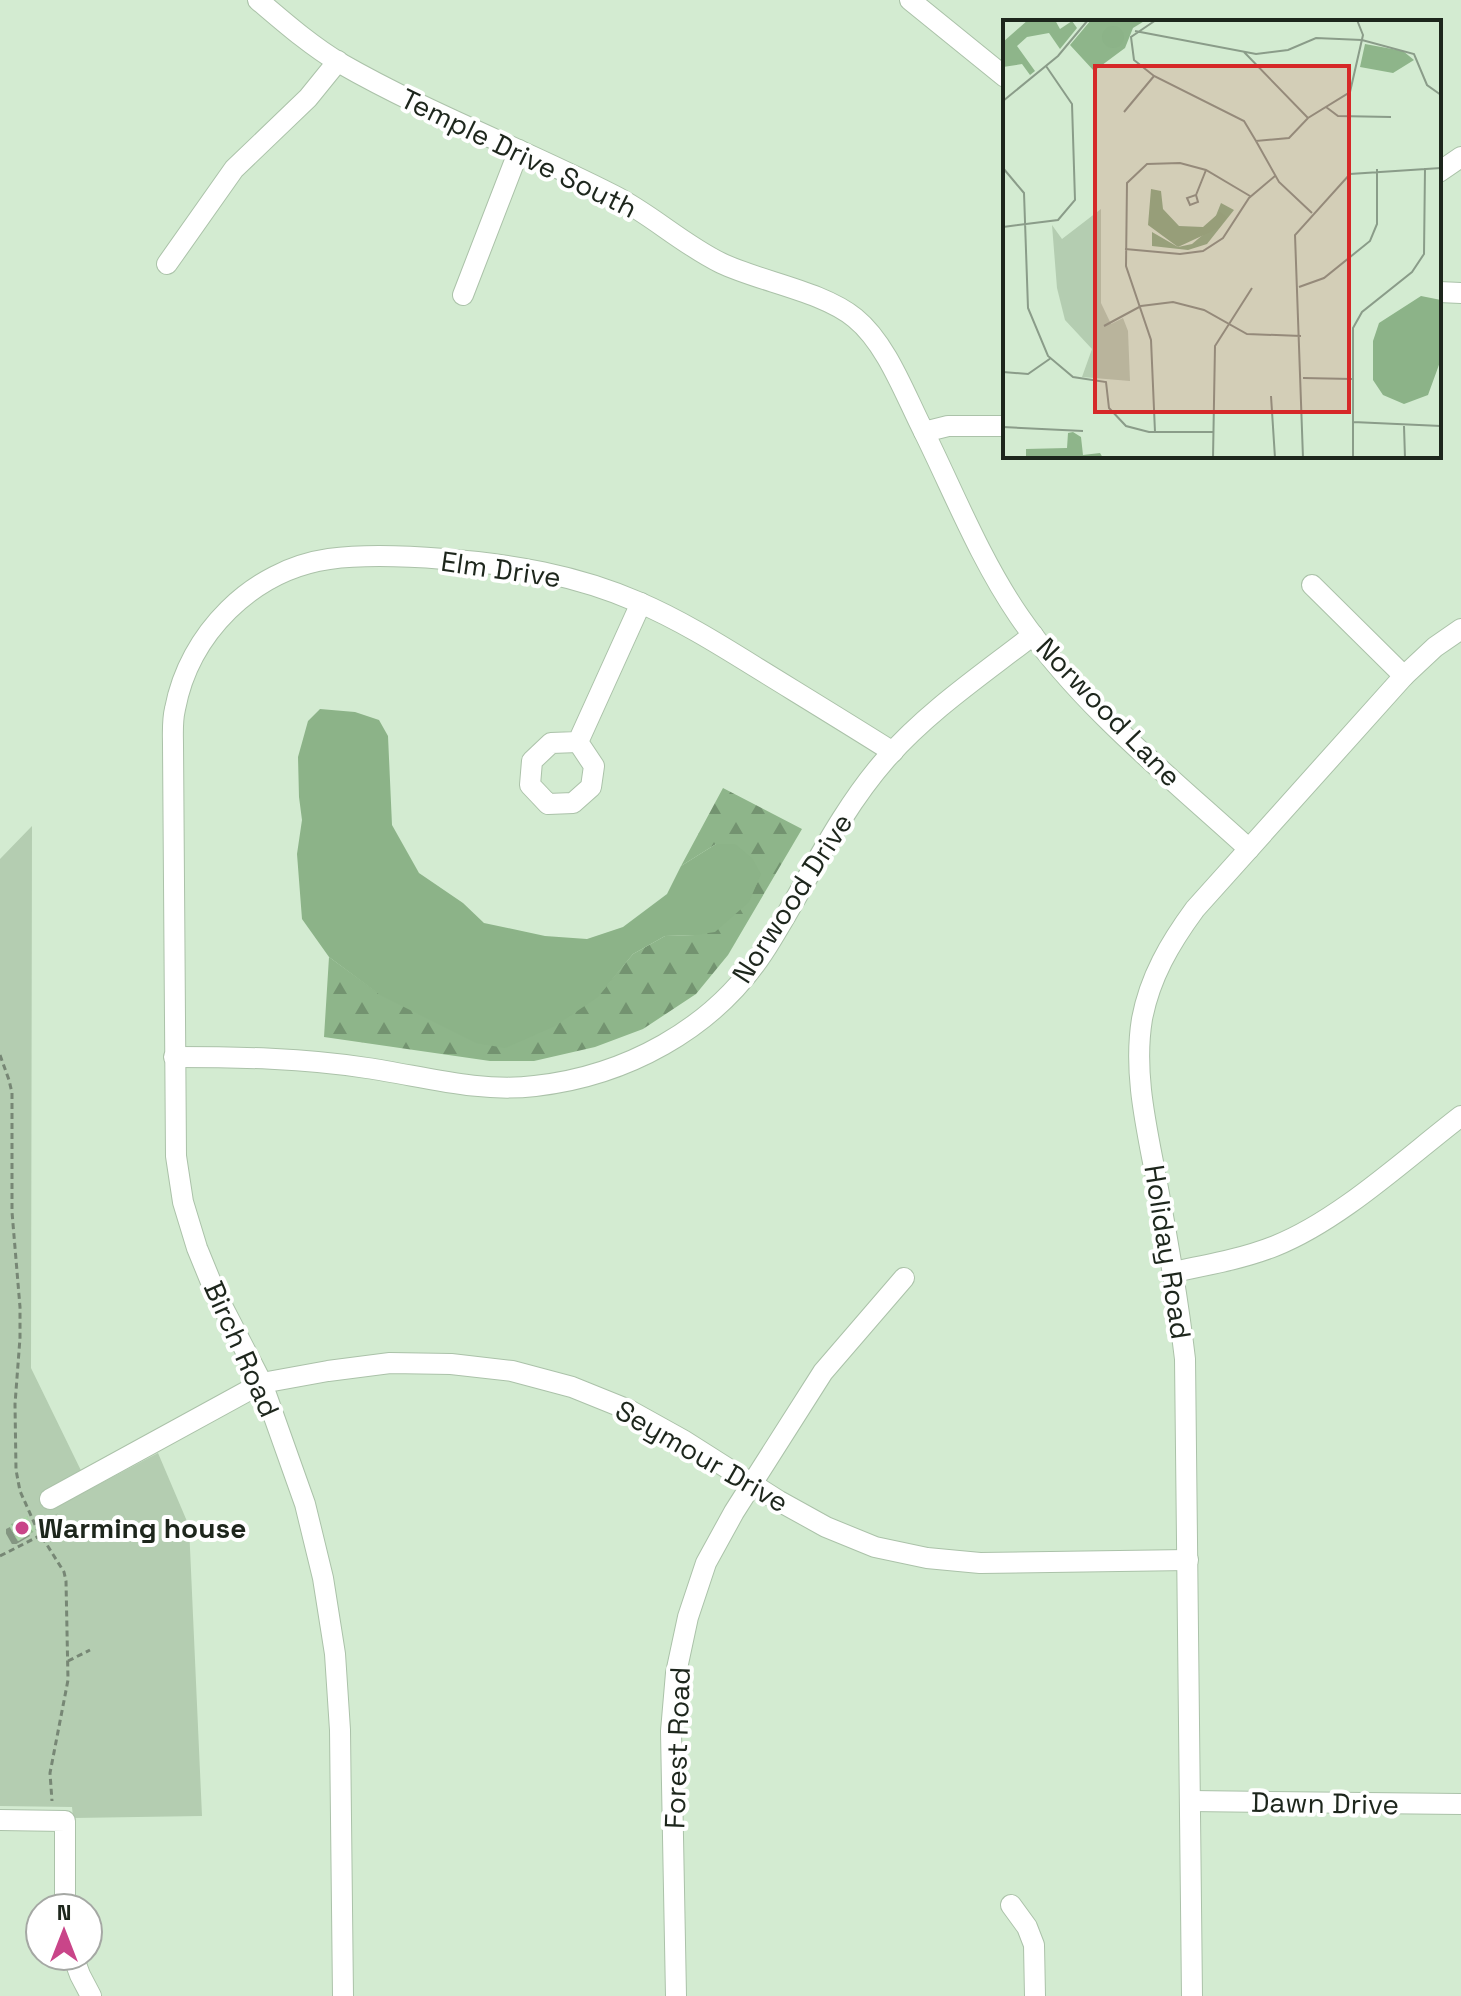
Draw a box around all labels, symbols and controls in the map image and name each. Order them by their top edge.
inset map [1003,20,1441,458]
street label: Temple Drive South [395,80,643,226]
street label: Elm Drive [439,543,563,595]
street label: Norwood Lane [1029,630,1189,794]
street label: Norwood Drive [724,806,860,990]
street label: Holiday Road [1136,1162,1200,1342]
street label: Birch Road [196,1275,288,1423]
street label: Seymour Drive [609,1392,795,1520]
place label: Warming house [38,1510,246,1546]
marker: Warming house [13,1519,31,1537]
street label: Forest Road [656,1666,698,1830]
street label: Dawn Drive [1251,1784,1399,1822]
north arrow [24,1892,104,1972]
text: N [57,1898,71,1926]

